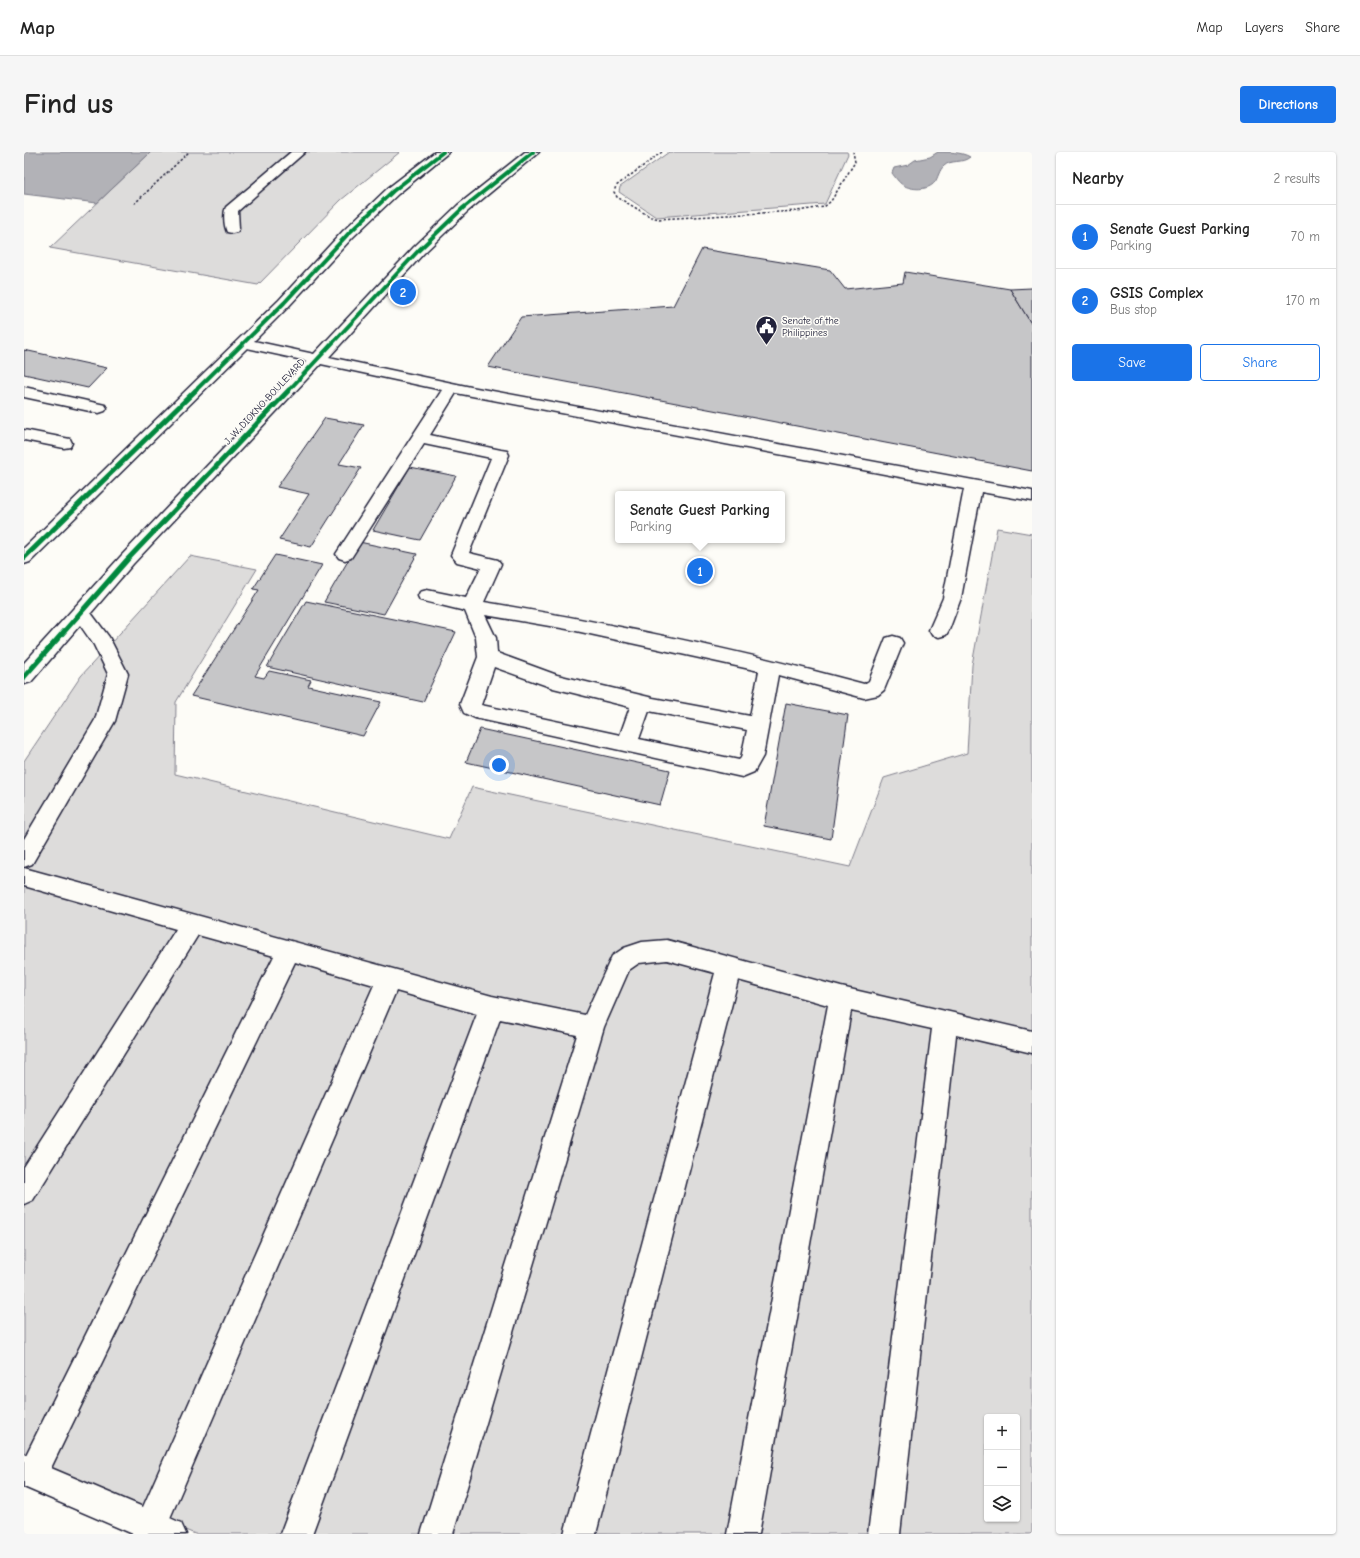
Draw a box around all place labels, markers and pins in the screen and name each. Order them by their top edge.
pin: 2 [390,277,416,307]
public building icon: Senate of the Philippines [754,313,780,346]
place label: Senate of the Philippines [782,315,839,339]
pin: 1 [687,556,713,586]

